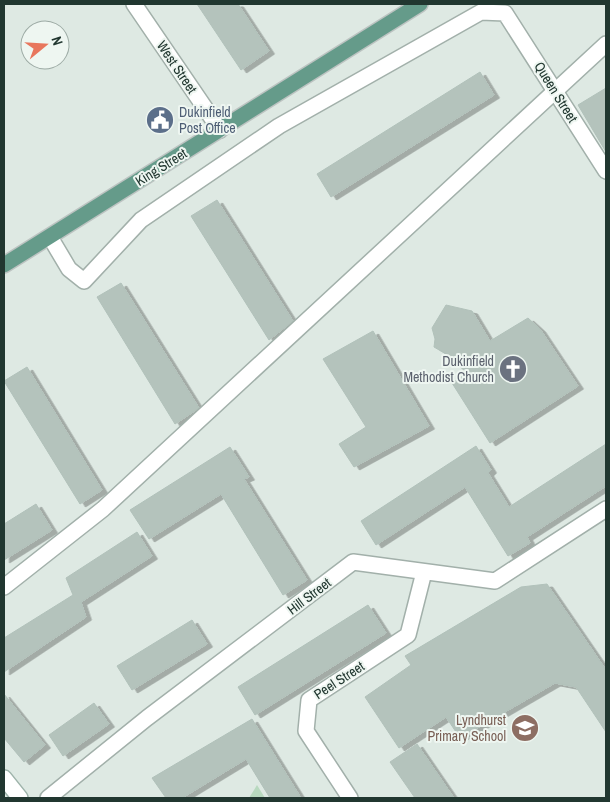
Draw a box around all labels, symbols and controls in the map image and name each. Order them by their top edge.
north arrow [20,20,70,70]
text: N [48,34,67,48]
street label: West Street [153,37,201,97]
street label: Queen Street [530,58,582,126]
place label: Dukinfield Post Office [179,103,236,137]
public building icon: Dukinfield Post Office [145,105,175,135]
street label: King Street [132,144,190,190]
place label: Dukinfield Methodist Church [403,352,494,386]
church icon: Dukinfield Methodist Church [498,354,528,384]
street label: Hill Street [283,574,335,618]
street label: Peel Street [310,657,368,703]
place label: Lyndhurst Primary School [428,711,506,745]
school or university icon: Lyndhurst Primary School [510,713,540,743]

